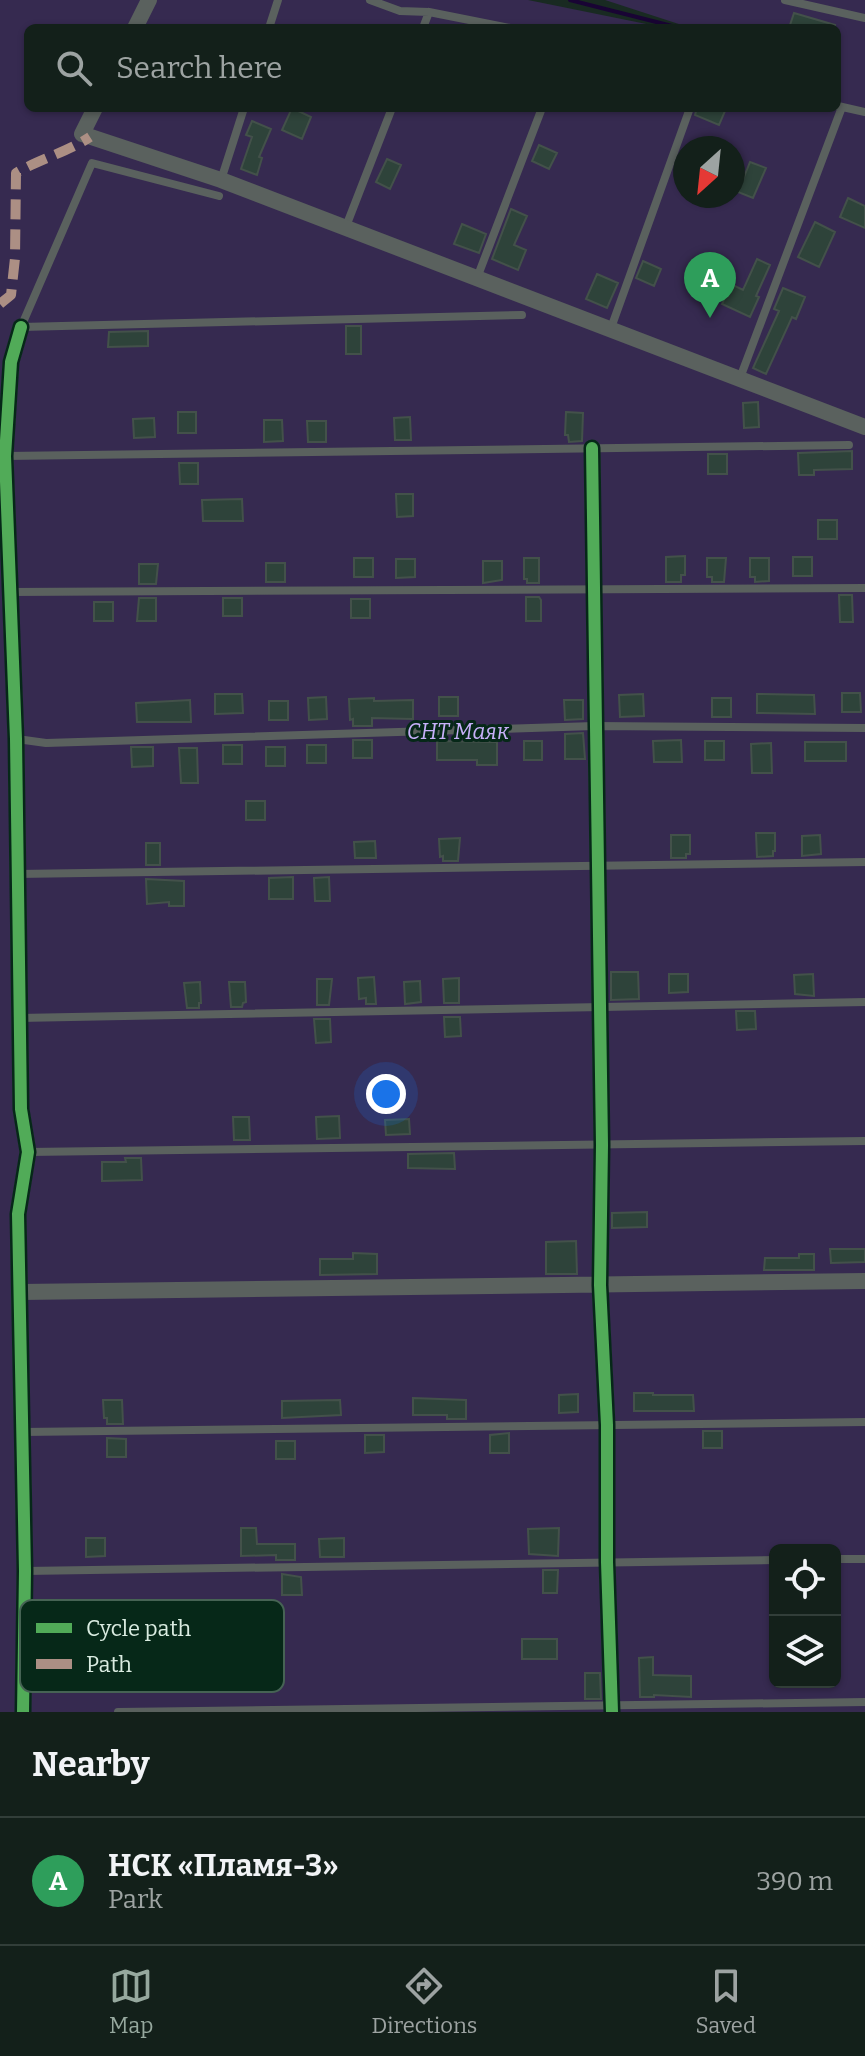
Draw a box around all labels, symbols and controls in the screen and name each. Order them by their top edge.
search box [24,24,841,112]
icon: search [52,46,96,90]
text: Search here [116,50,283,86]
north arrow [673,136,745,208]
pin: A [684,252,736,318]
park label: СНТ Маяк [407,718,510,745]
your location [366,1074,406,1114]
map controls [769,1544,841,1688]
button: locate [769,1544,841,1616]
legend [20,1600,284,1692]
text: Cycle path [86,1615,191,1642]
button: layers [769,1616,841,1688]
text: Path [86,1651,132,1678]
text: Nearby [32,1744,150,1785]
text: НСК «Пламя-3» [108,1848,338,1884]
text: A [49,1866,67,1897]
text: 390 m [756,1866,833,1897]
text: Park [108,1884,163,1915]
tab: Map [109,1964,153,2039]
tab: Directions [372,1964,477,2039]
tab: Saved [696,1964,756,2039]

